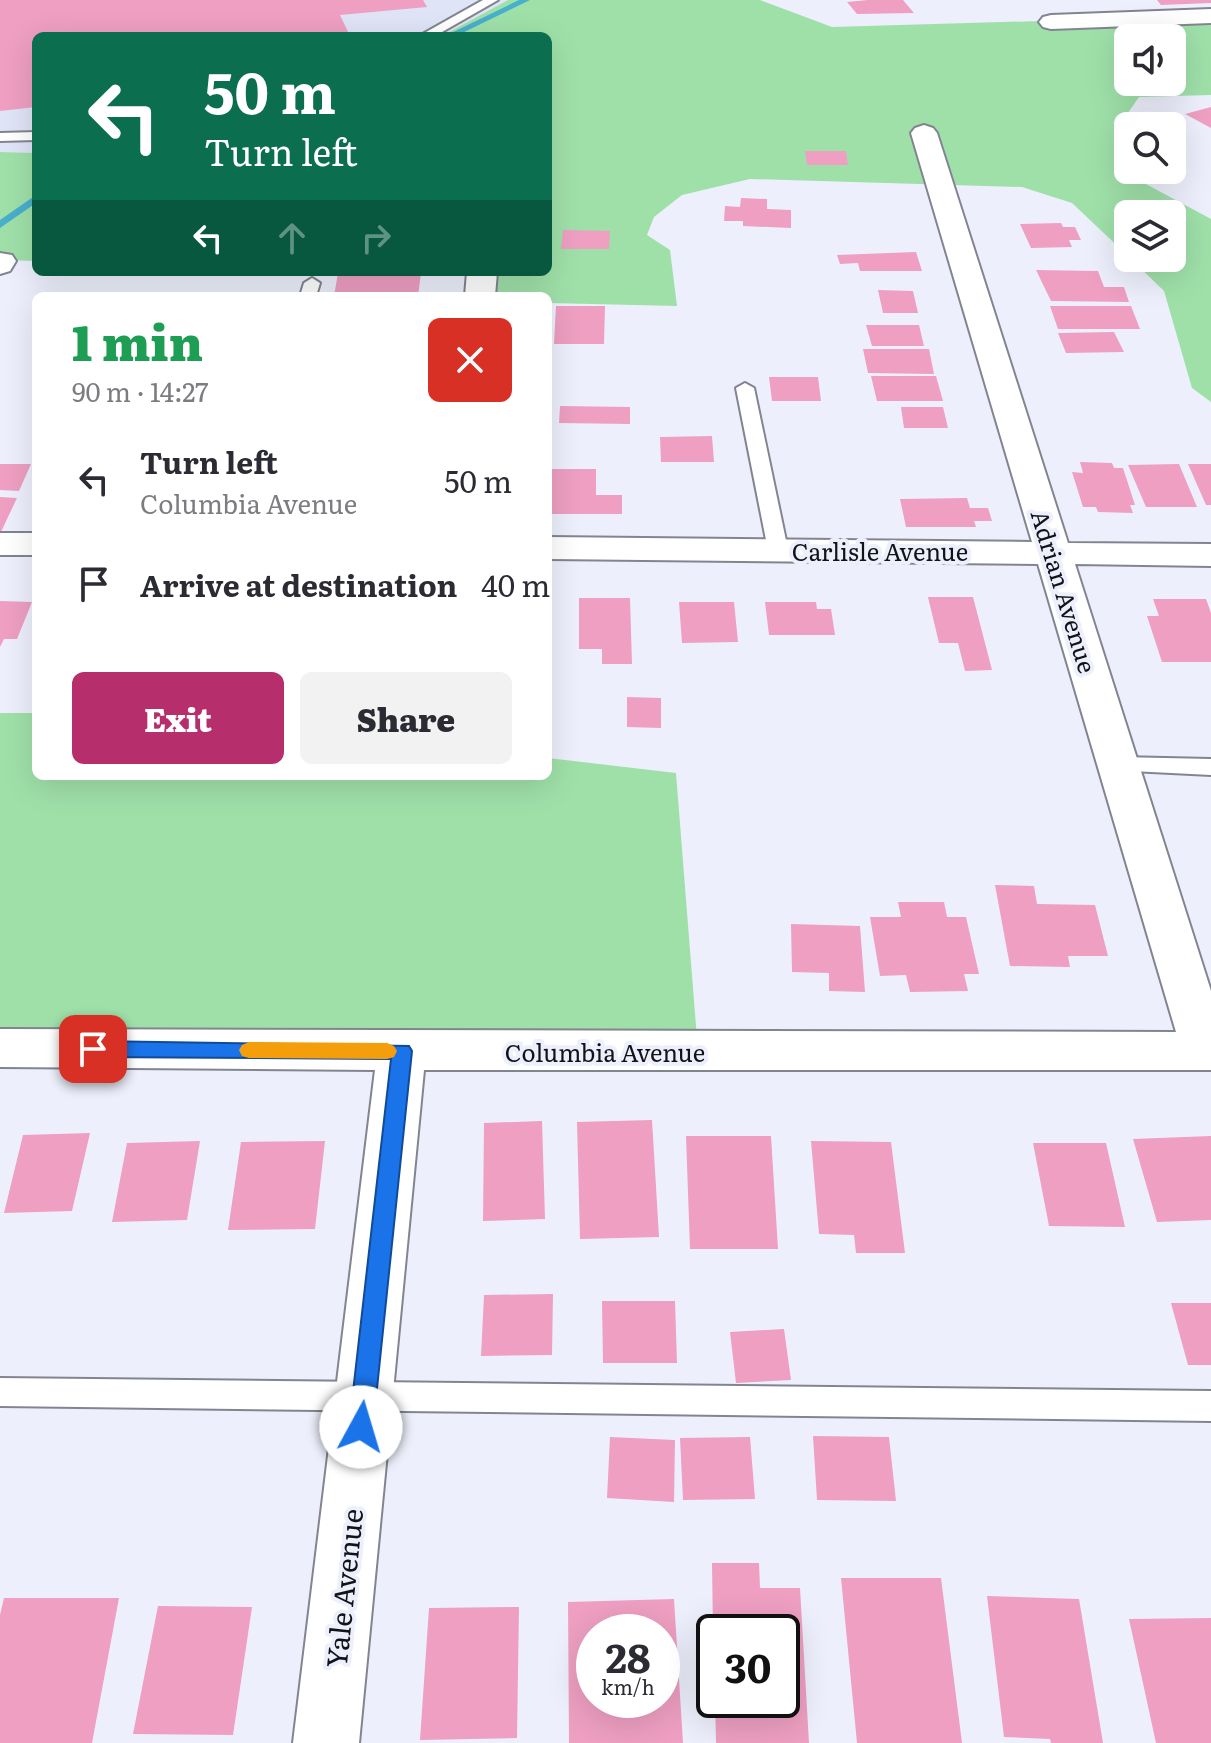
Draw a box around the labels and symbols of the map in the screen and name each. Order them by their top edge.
street label: Adrian Avenue [1024,505,1106,677]
street label: Carlisle Avenue [792,533,968,568]
pin [59,1015,127,1083]
street label: Columbia Avenue [505,1034,705,1069]
position arrow [319,1385,403,1469]
street label: Yale Avenue [314,1506,372,1670]
speed limit sign: 30 [696,1614,800,1718]

